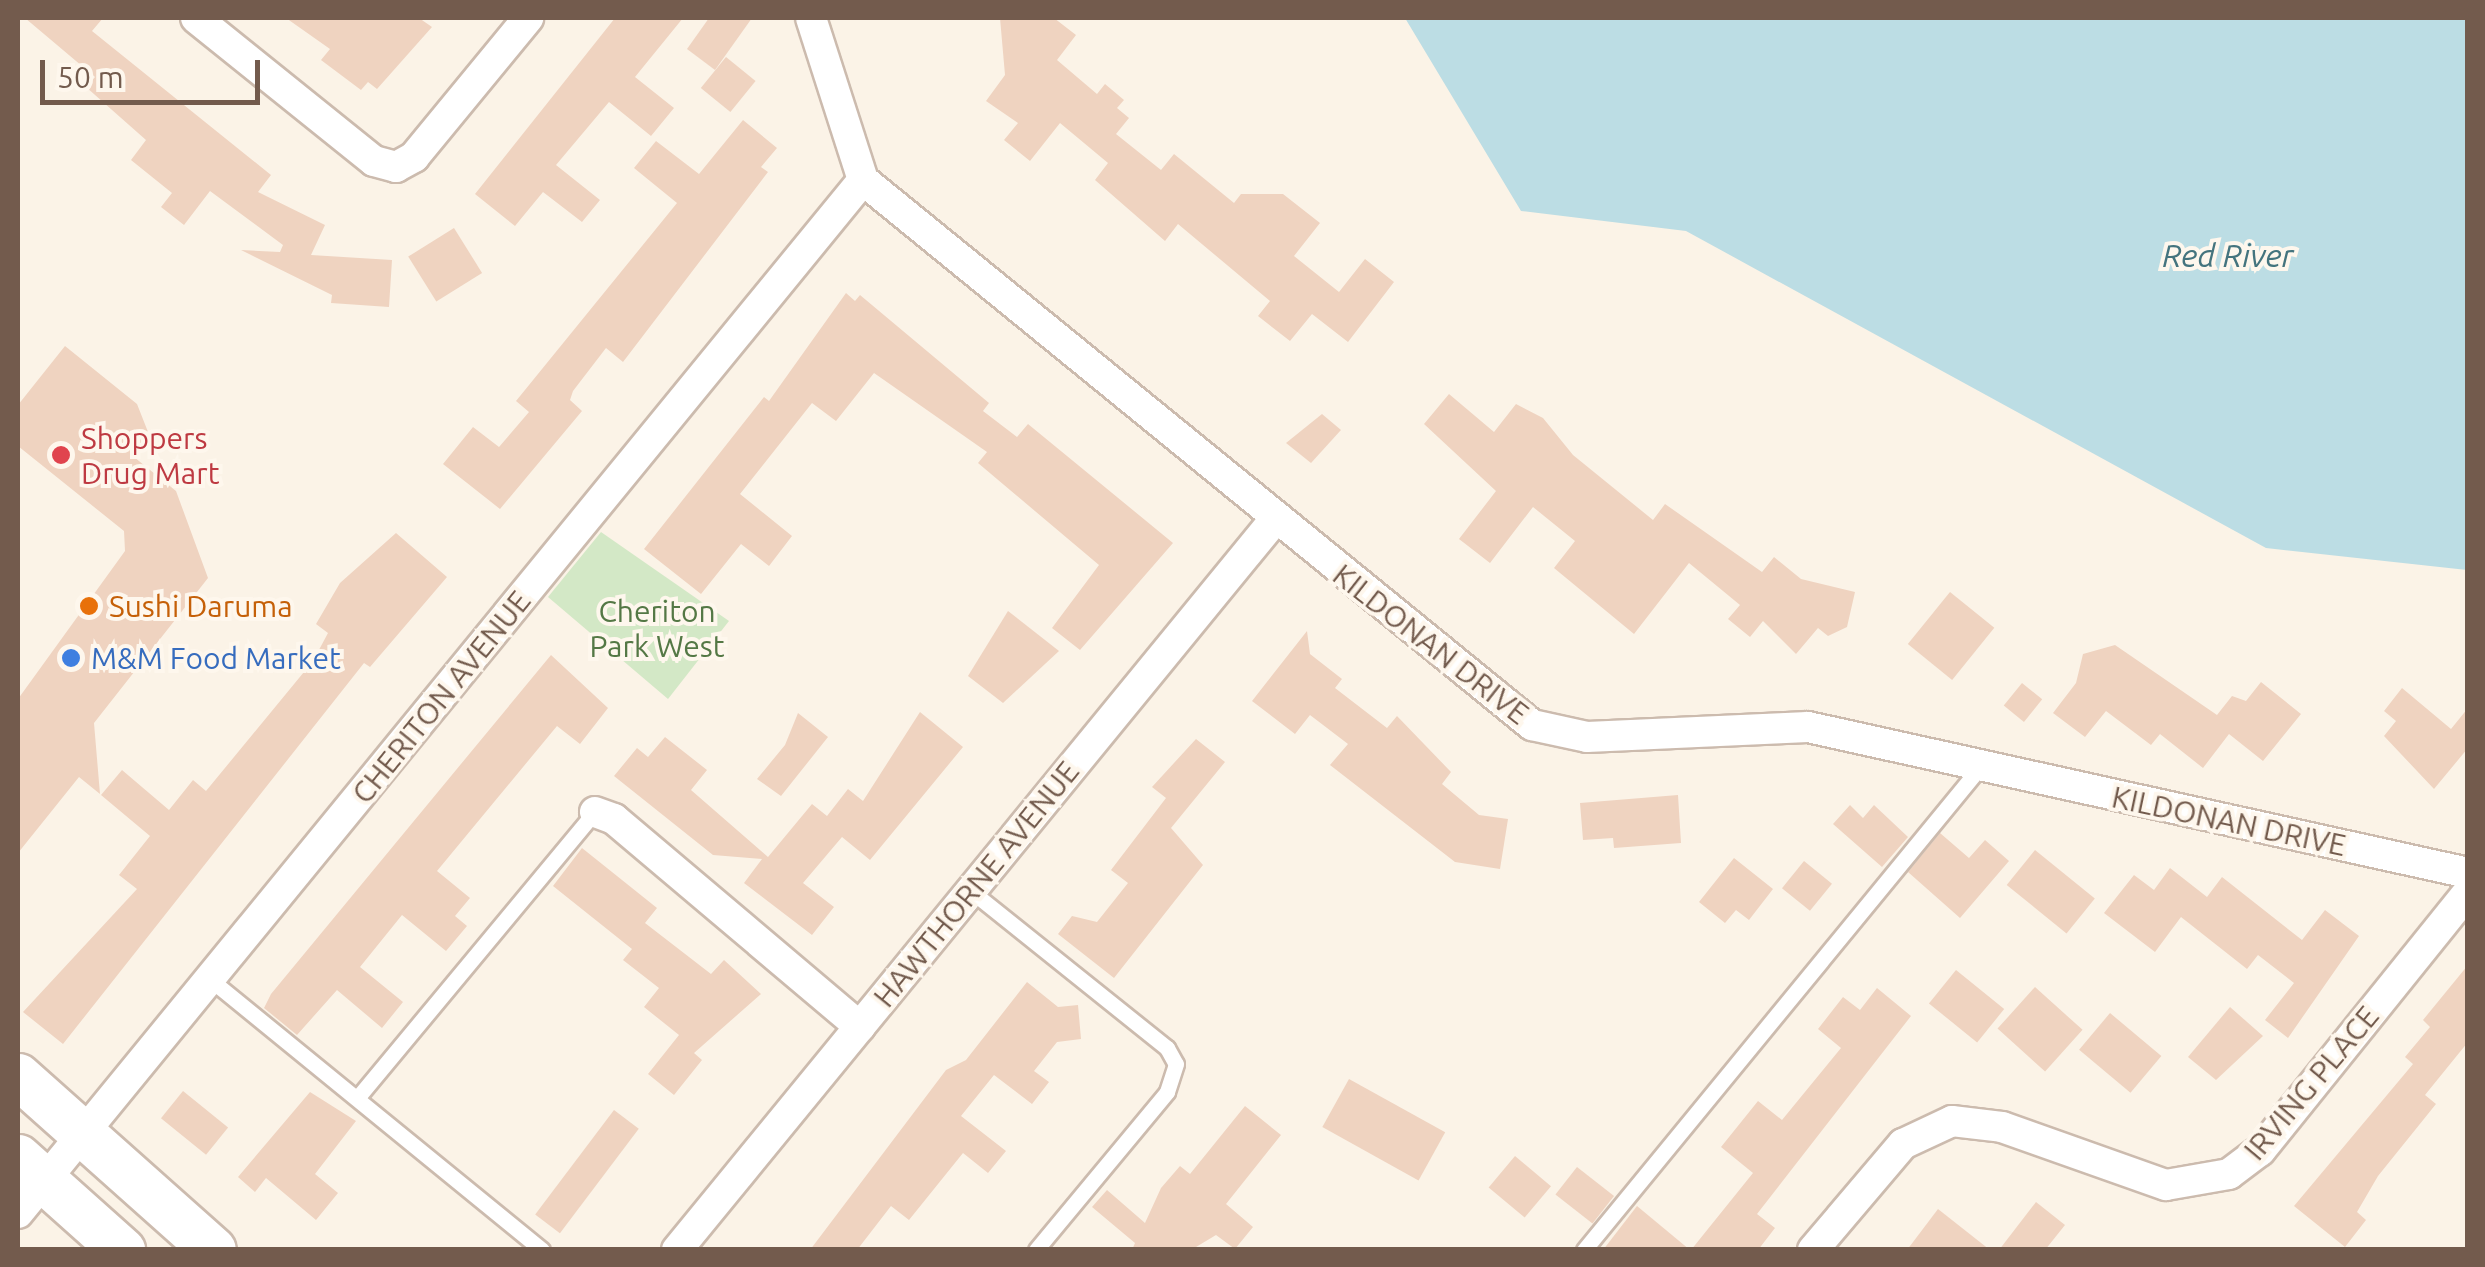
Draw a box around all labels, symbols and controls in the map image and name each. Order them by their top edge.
scale bar [45,40,265,102]
text: 50 m [57,60,124,94]
water label: Red River [2162,236,2294,274]
place label: Shoppers Drug Mart [81,420,219,490]
marker: Shoppers Drug Mart [50,444,72,466]
street label: KILDONAN DRIVE [1326,556,1536,732]
street label: CHERITON AVENUE [344,584,538,810]
place label: Sushi Daruma [109,588,293,624]
park label: Cheriton Park West [589,593,725,664]
marker: Sushi Daruma [78,595,100,617]
place label: M&M Food Market [91,640,341,676]
marker: M&M Food Market [60,647,82,669]
street label: HAWTHORNE AVENUE [866,754,1086,1014]
street label: KILDONAN DRIVE [2109,779,2349,863]
street label: IRVING PLACE [2236,999,2386,1167]

